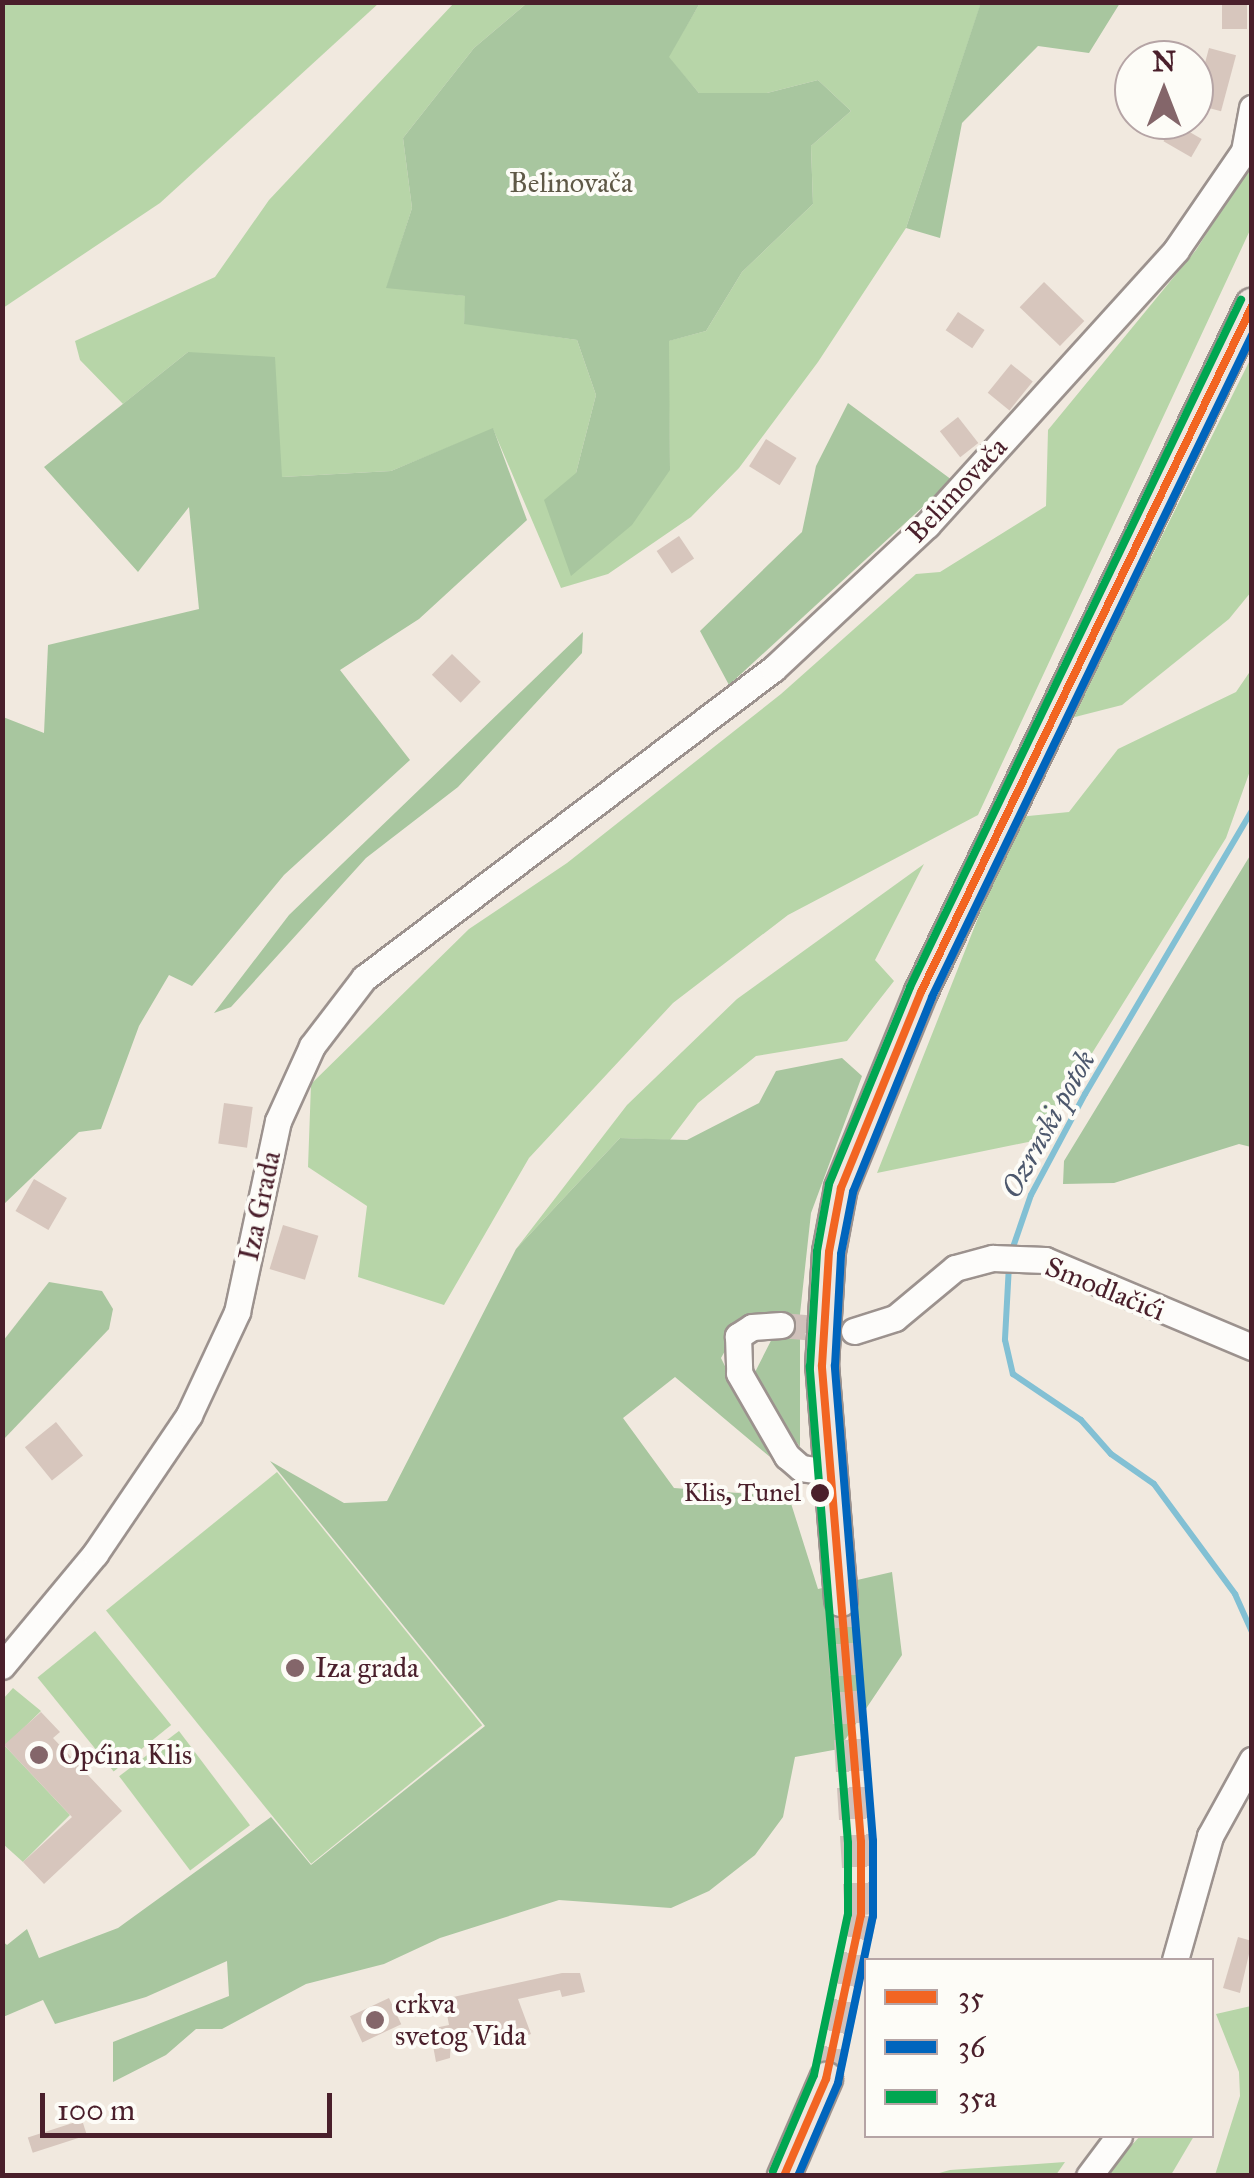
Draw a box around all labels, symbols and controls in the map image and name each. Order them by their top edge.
north arrow [1114,40,1214,140]
text: N [1152,44,1176,79]
park label: Belinovača [509,166,633,200]
street label: Belimovača [900,430,1014,550]
water label: Ozrnski potok [993,1044,1103,1204]
street label: Iza Grada [232,1148,288,1264]
street label: Smodlačići [1040,1250,1170,1328]
place label: Klis, Tunel [683,1477,801,1509]
marker: Klis, Tunel [810,1483,830,1503]
place label: Iza grada [315,1651,419,1685]
marker: Iza grada [284,1657,306,1679]
place label: Općina Klis [59,1738,192,1772]
marker: Općina Klis [28,1744,50,1766]
legend [864,1958,1214,2138]
text: 35 [958,1979,984,2015]
place label: crkva svetog Vida [395,1987,526,2053]
marker: crkva svetog Vida [364,2009,386,2031]
text: 36 [958,2029,985,2065]
scale bar [45,2073,338,2135]
text: 35a [958,2079,997,2115]
text: 100 m [57,2092,135,2128]

